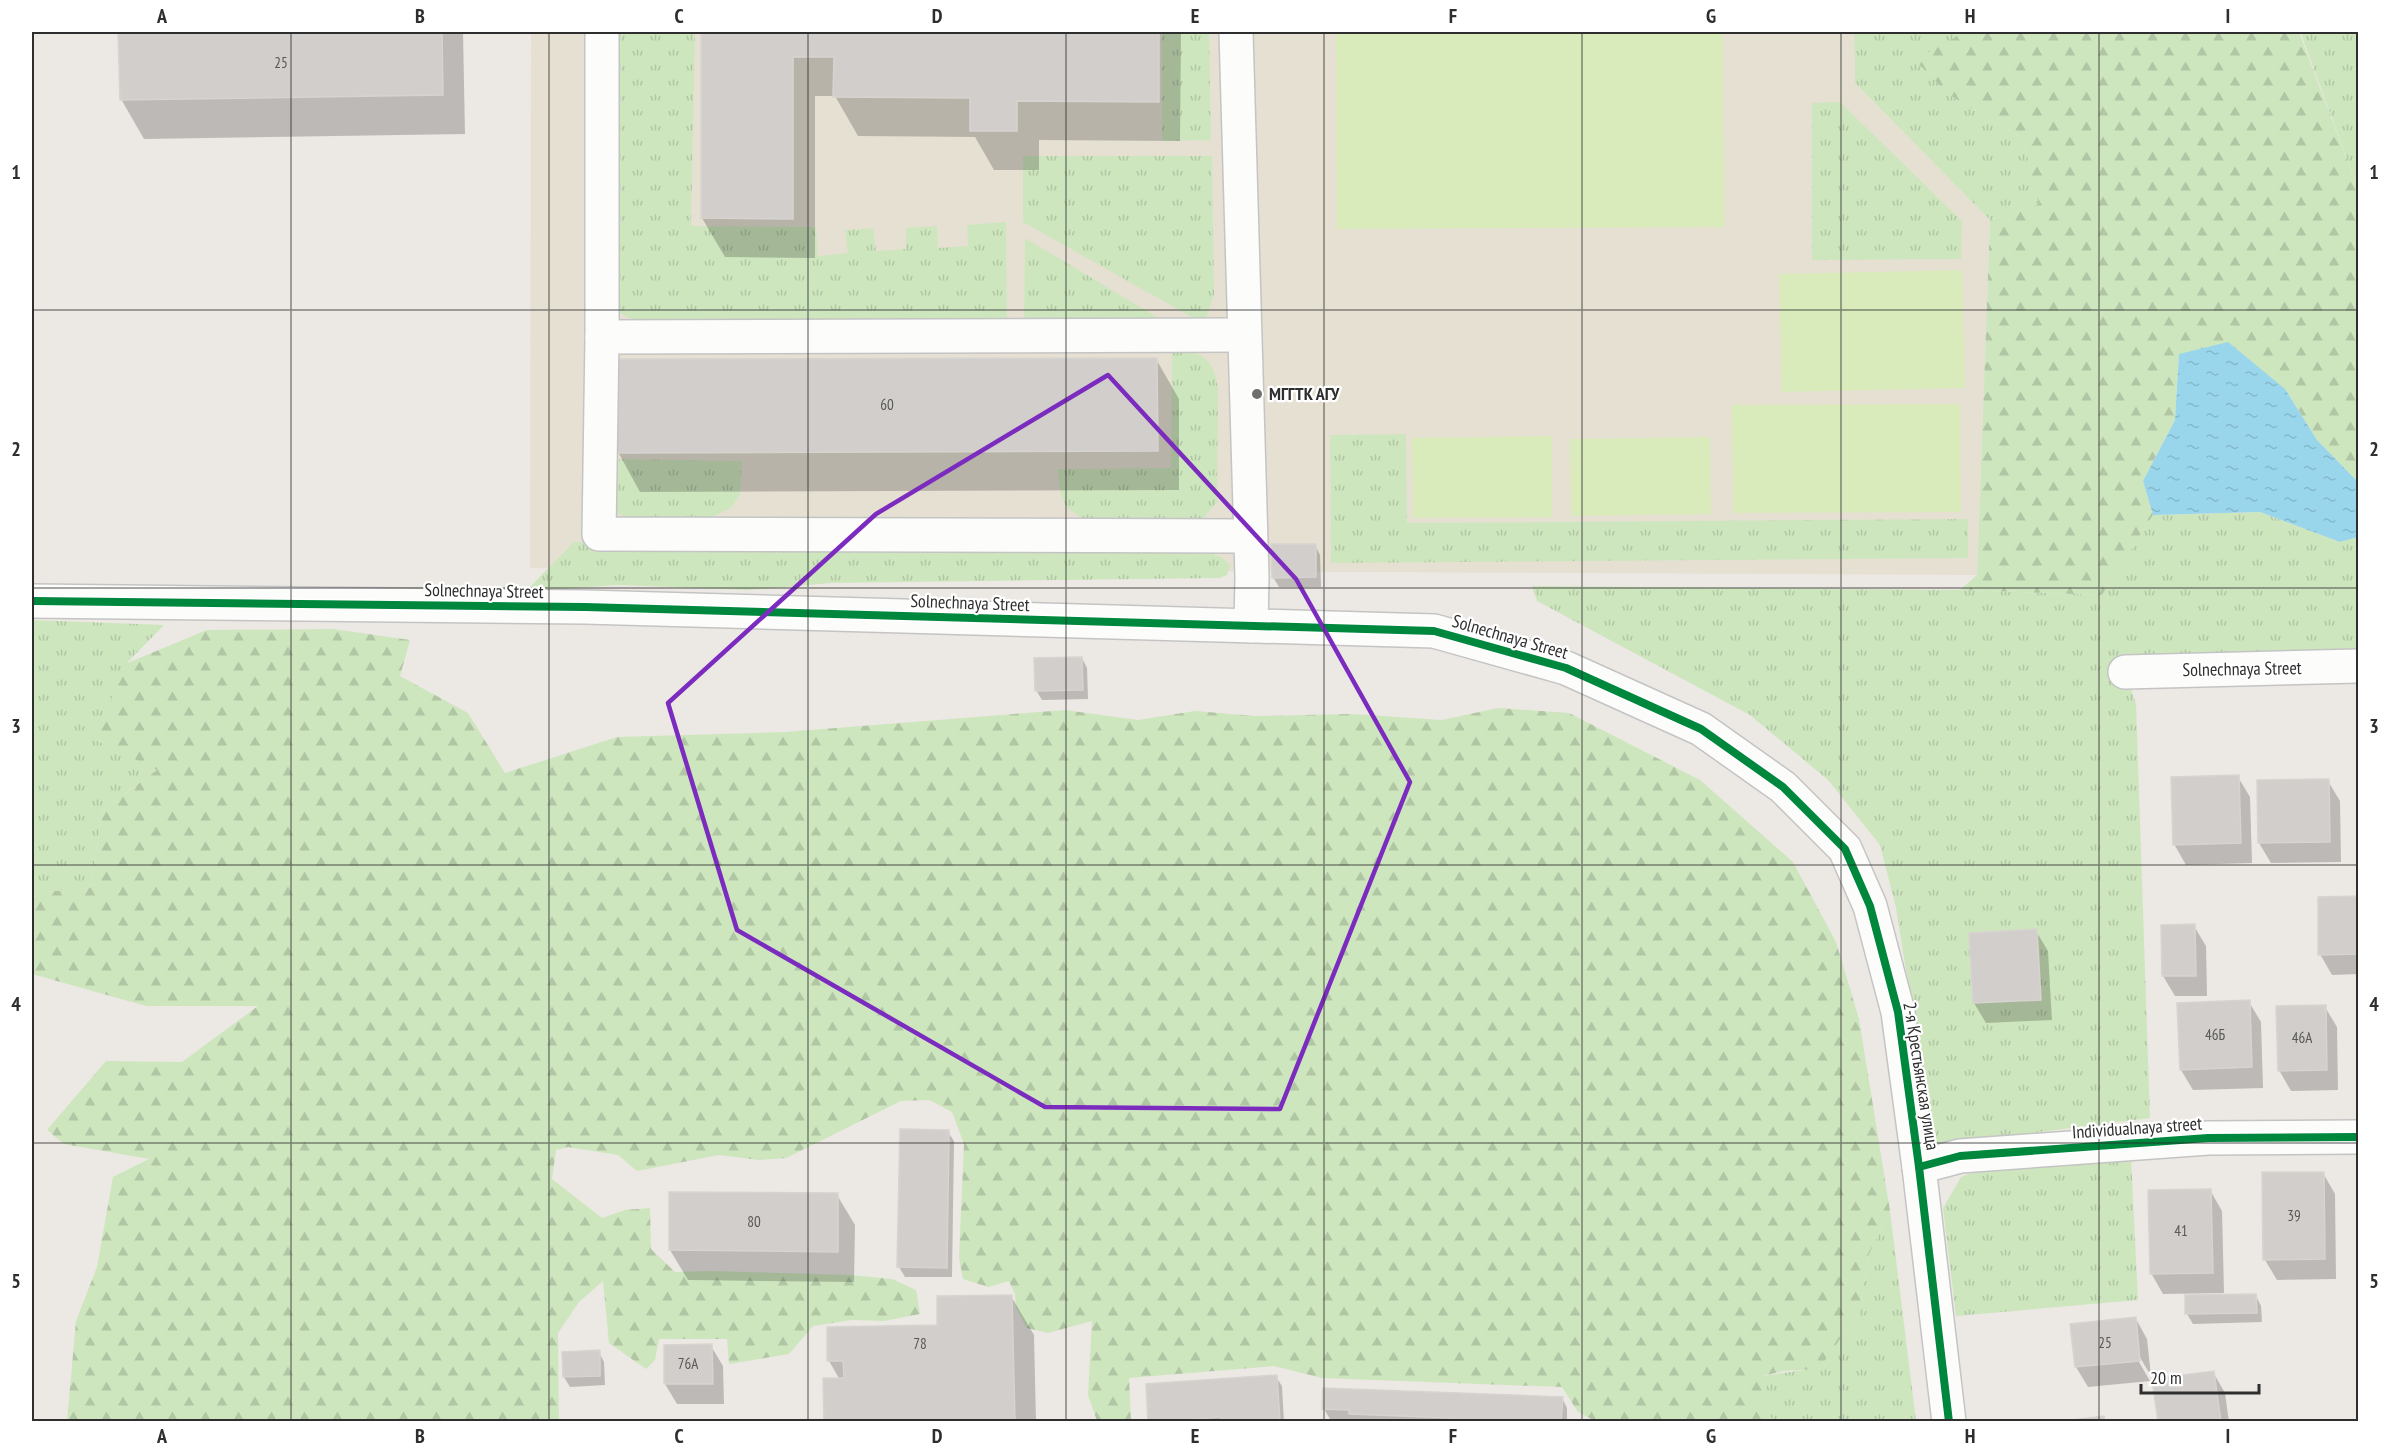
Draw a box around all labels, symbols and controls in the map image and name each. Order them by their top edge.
text: A [156,3,168,29]
text: B [415,3,425,29]
text: C [674,3,684,29]
text: D [932,3,943,29]
text: E [1191,3,1199,29]
text: F [1449,3,1457,29]
text: G [1706,3,1716,29]
text: H [1965,3,1975,29]
text: I [2226,3,2230,29]
house number: 25 [274,53,288,72]
text: 1 [11,159,21,185]
text: 1 [2369,159,2379,185]
place label: МГГТК АГУ [1269,382,1340,405]
marker: МГГТК АГУ [1250,387,1264,401]
house number: 60 [880,395,894,414]
text: 2 [11,436,21,462]
text: 2 [2369,436,2379,462]
street label: Solnechnaya Street [424,578,544,603]
street label: Solnechnaya Street [910,589,1030,616]
street label: Solnechnaya Street [1450,609,1571,664]
street label: Solnechnaya Street [2182,656,2302,681]
text: 3 [11,713,21,739]
text: 3 [2369,713,2379,739]
text: 4 [11,991,21,1017]
text: 4 [2369,991,2379,1017]
street label: 2-я Крестьянская улица [1898,1000,1945,1152]
house number: 46Б [2205,1025,2225,1044]
house number: 46А [2292,1028,2313,1047]
street label: Individualnaya street [2071,1111,2203,1144]
house number: 39 [2287,1206,2301,1225]
house number: 80 [747,1212,761,1231]
house number: 41 [2174,1221,2188,1240]
text: 5 [11,1268,21,1294]
text: 5 [2369,1268,2379,1294]
house number: 25 [2098,1333,2112,1352]
house number: 78 [913,1334,927,1353]
house number: 76А [678,1354,699,1373]
scale bar [2141,1357,2260,1395]
text: 20 m [2150,1366,2182,1389]
text: A [156,1423,168,1449]
text: B [415,1423,425,1449]
text: C [674,1423,684,1449]
text: D [932,1423,943,1449]
text: E [1191,1423,1199,1449]
text: F [1449,1423,1457,1449]
text: G [1706,1423,1716,1449]
text: H [1965,1423,1975,1449]
text: I [2226,1423,2230,1449]

